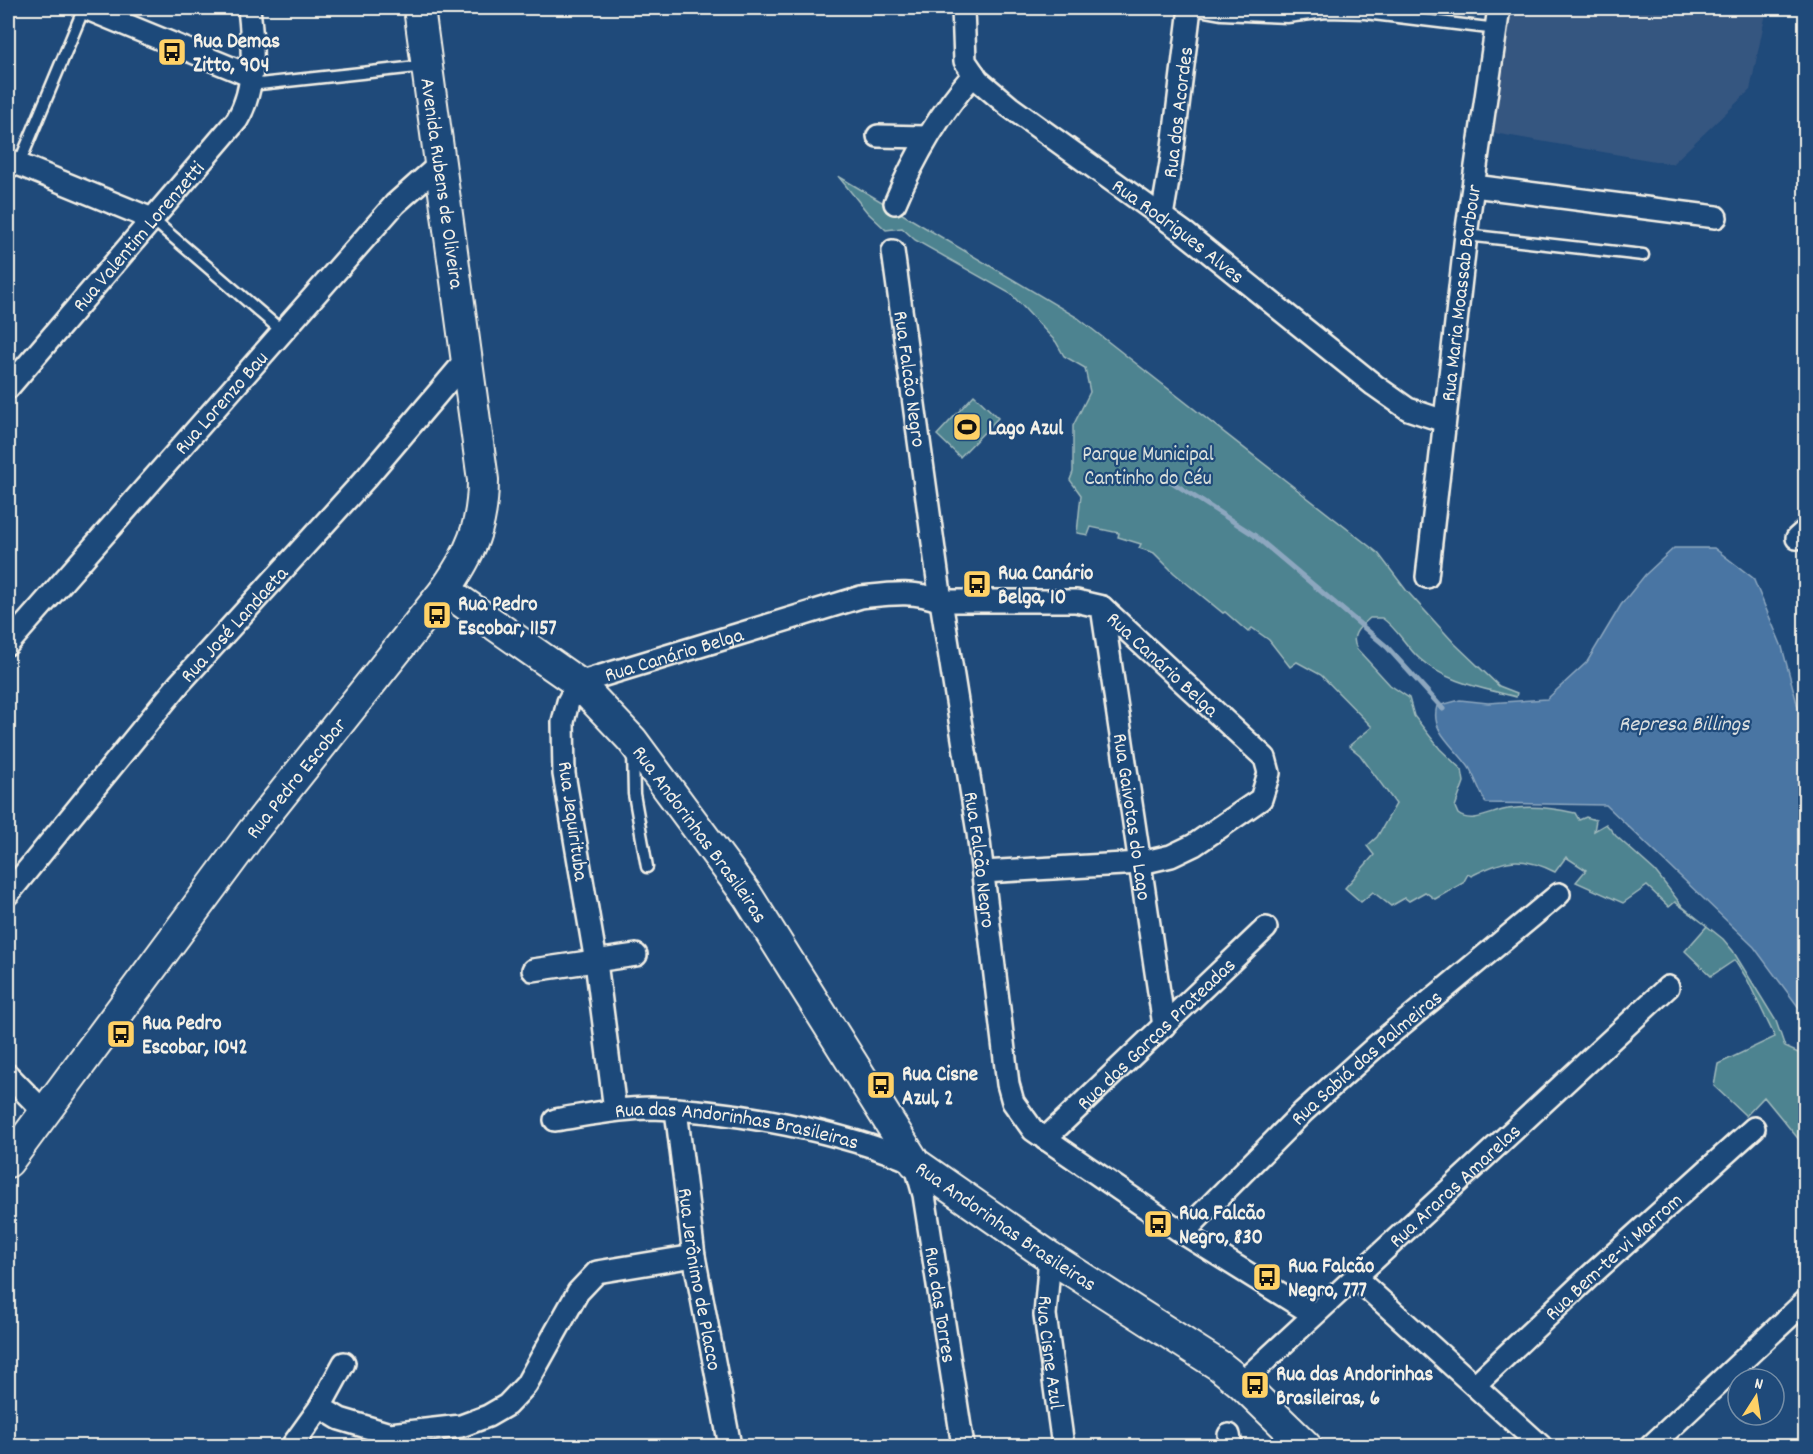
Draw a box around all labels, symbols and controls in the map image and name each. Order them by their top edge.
place label: Rua Demas Zitto, 904 [193,28,280,82]
bus stop icon: Rua Demas Zitto, 904 [156,36,188,68]
street label: Rua dos Acordes [1157,45,1203,181]
street label: Avenida Rubens de Oliveira [410,76,470,292]
street label: Rua Valentim Lorenzetti [67,156,213,320]
street label: Rua Rodrigues Alves [1104,173,1250,293]
street label: Rua Maria Moassab Barbour [1435,183,1491,403]
street label: Rua Falcão Negro [883,309,932,449]
street label: Rua Lorenzo Bau [169,346,277,463]
sports icon: Lago Azul [951,411,983,443]
place label: Lago Azul [988,415,1064,445]
park label: Parque Municipal Cantinho do Céu [1082,441,1214,495]
street label: Rua José Landaeta [175,560,298,691]
place label: Rua Canário Belga, 10 [998,560,1093,614]
bus stop icon: Rua Canário Belga, 10 [961,568,993,600]
place label: Rua Pedro Escobar, 1157 [458,591,557,645]
bus stop icon: Rua Pedro Escobar, 1157 [421,599,453,631]
street label: Rua Canário Belga [1098,606,1225,726]
street label: Rua Canário Belga [602,621,749,692]
water label: Represa Billings [1618,710,1750,741]
street label: Rua Pedro Escobar [240,712,356,846]
street label: Rua Gaivotas do Lago [1103,732,1157,903]
street label: Rua Andorinhas Brasileiras [623,740,773,930]
street label: Rua Jequirituba [548,760,594,884]
street label: Rua Falcão Negro [954,790,1001,930]
street label: Rua das Garças Prateadas [1071,952,1244,1119]
street label: Rua Sabiá das Palmeiras [1285,984,1450,1134]
place label: Rua Pedro Escobar, 1042 [142,1010,248,1064]
bus stop icon: Rua Pedro Escobar, 1042 [105,1018,137,1050]
place label: Rua Cisne Azul, 2 [902,1061,978,1115]
bus stop icon: Rua Cisne Azul, 2 [865,1069,897,1101]
street label: Rua das Andorinhas Brasileiras [613,1096,862,1160]
street label: Rua Araras Amarelas [1384,1118,1529,1256]
street label: Rua Andorinhas Brasileiras [908,1155,1101,1301]
street label: Rua Jerônimo de Placco [668,1187,727,1374]
street label: Rua Bem-te-vi Marrom [1539,1187,1691,1329]
place label: Rua Falcão Negro, 830 [1179,1200,1265,1254]
bus stop icon: Rua Falcão Negro, 830 [1142,1208,1174,1240]
street label: Rua das Torres [914,1245,962,1365]
place label: Rua Falcão Negro, 777 [1288,1253,1374,1307]
bus stop icon: Rua Falcão Negro, 777 [1251,1261,1283,1293]
street label: Rua Cisne Azul [1027,1294,1070,1412]
place label: Rua das Andorinhas Brasileiras, 6 [1276,1361,1433,1415]
north arrow [1726,1367,1786,1427]
bus stop icon: Rua das Andorinhas Brasileiras, 6 [1239,1369,1271,1401]
text: N [1752,1373,1765,1397]

